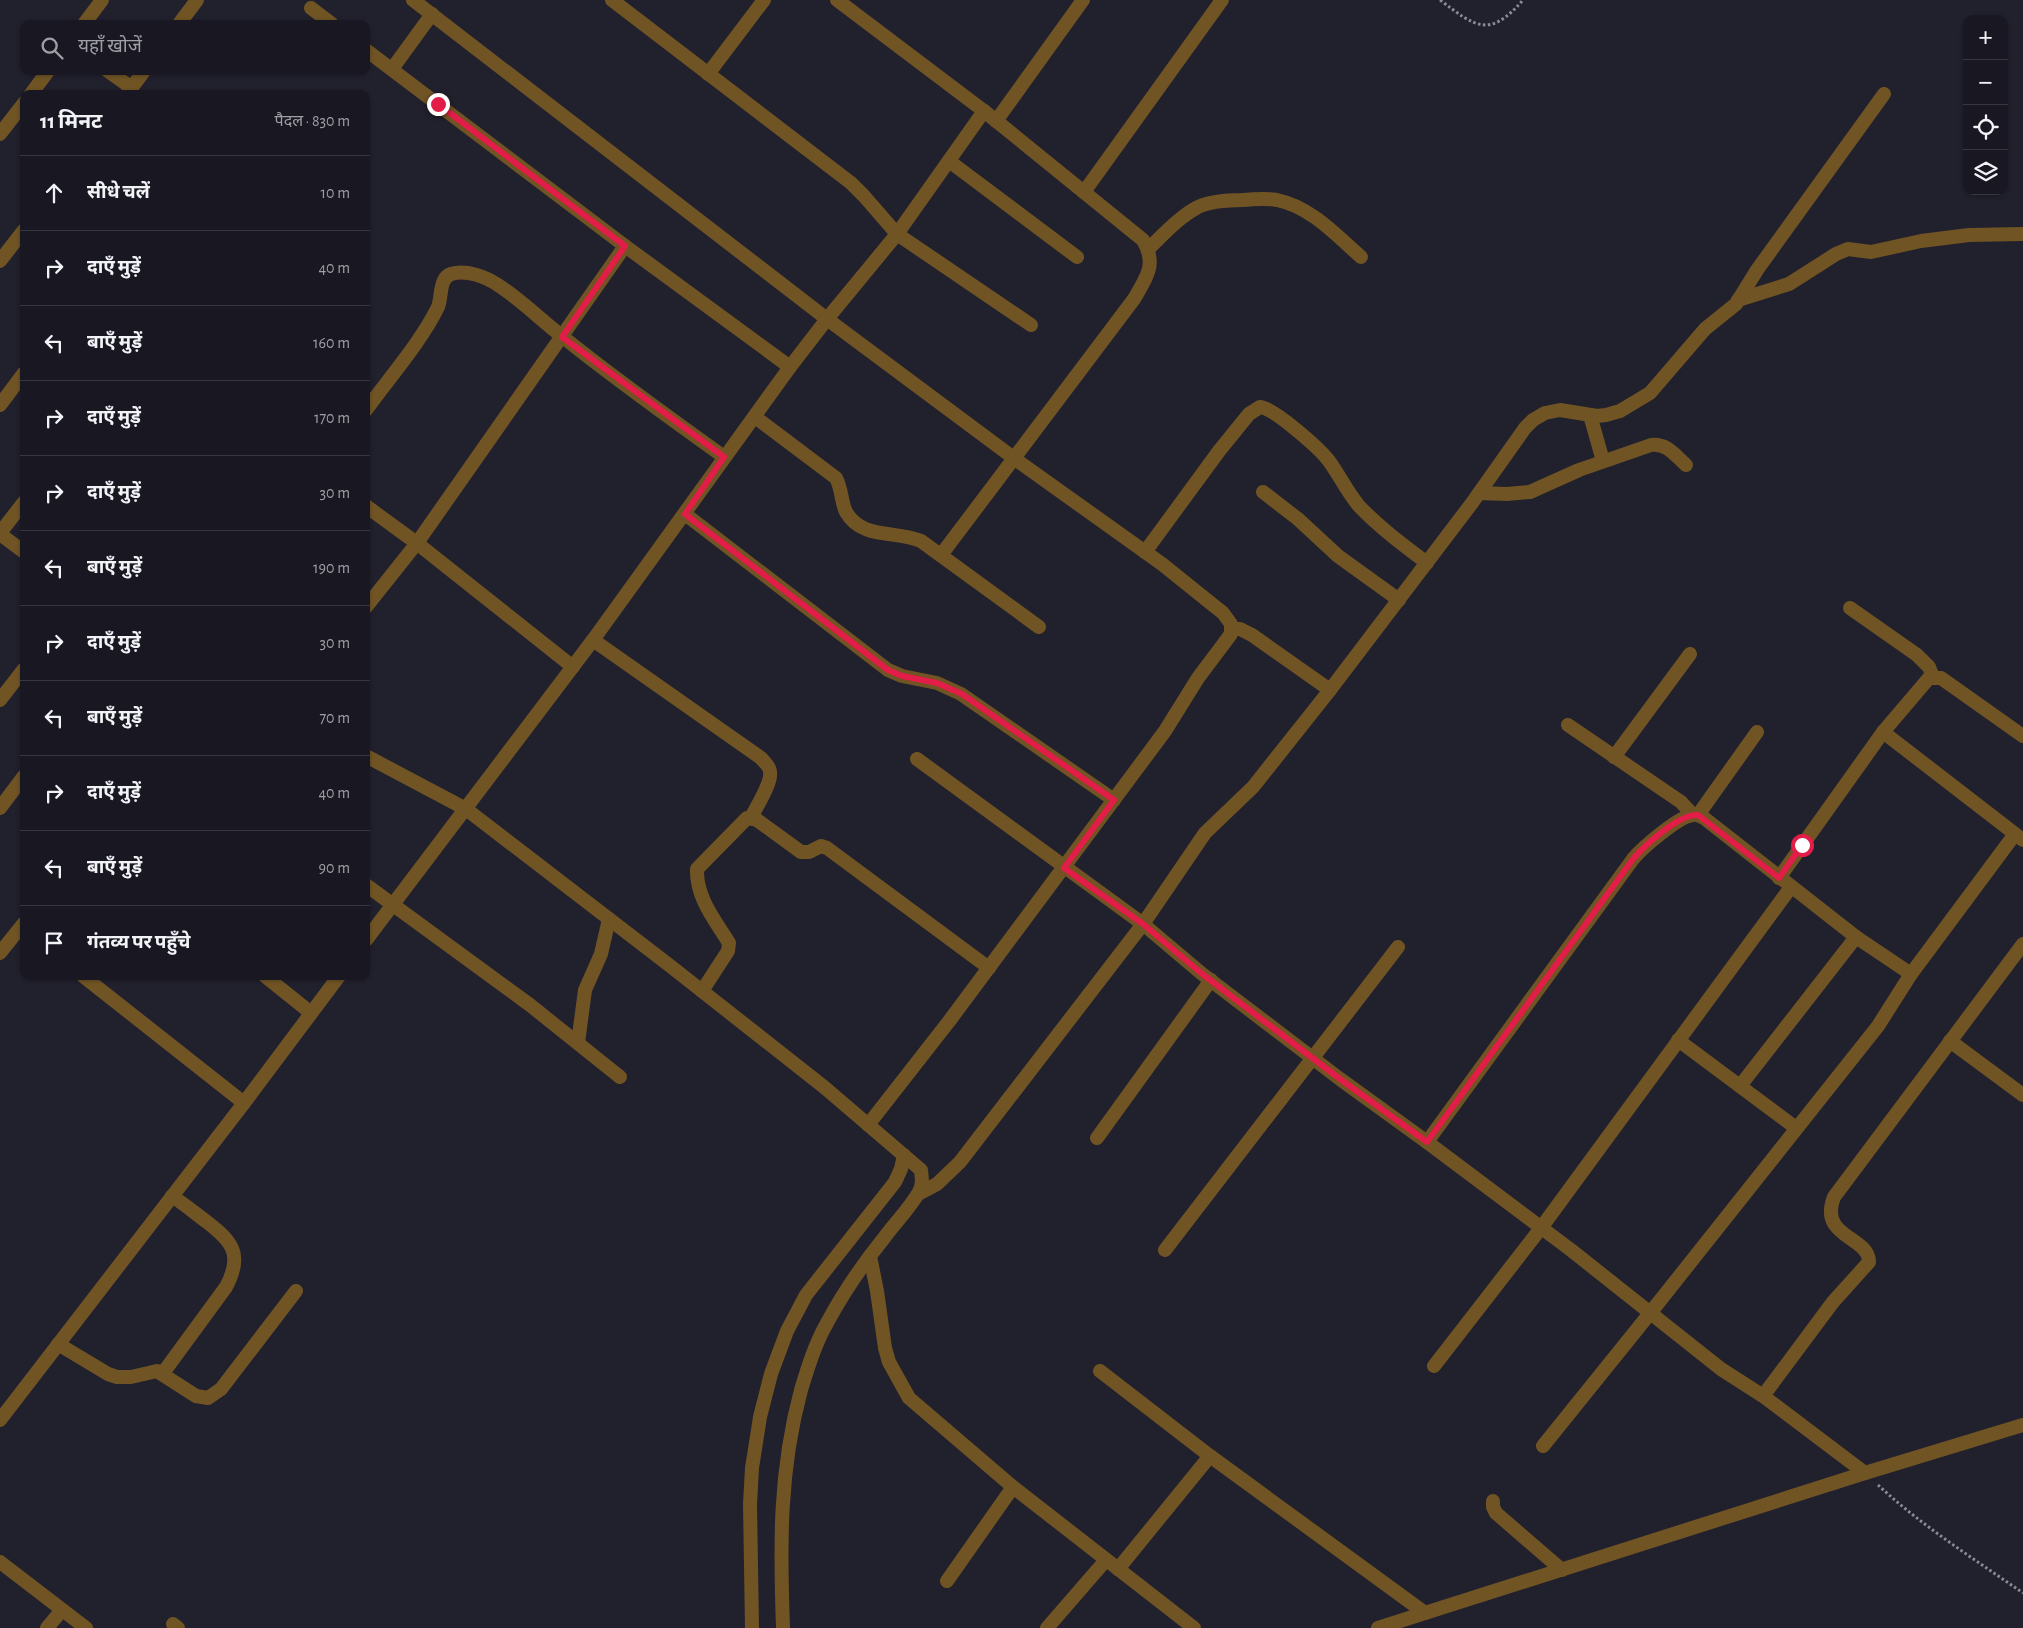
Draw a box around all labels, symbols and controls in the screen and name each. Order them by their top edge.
map controls [1963,15,2008,195]
button: + [1963,15,2008,60]
search box [20,20,370,75]
icon: search [38,34,66,62]
text: यहाँ खोजें [78,37,142,56]
button: − [1963,60,2008,105]
route end [427,93,450,116]
button: locate [1963,105,2008,150]
text: 11 मिनट [40,111,102,132]
text: पैदल · 830 m [275,113,350,129]
button: layers [1963,150,2008,195]
icon: ahead [40,179,68,207]
text: सीधे चलें [87,183,150,202]
text: 10 m [321,185,350,201]
icon: right [40,254,68,282]
text: दाएँ मुड़ें [87,258,141,277]
text: 40 m [318,260,350,276]
icon: left [40,329,68,357]
text: बाएँ मुड़ें [87,333,142,352]
text: 160 m [313,335,350,351]
icon: right [40,404,68,432]
text: दाएँ मुड़ें [87,408,141,427]
text: 170 m [314,410,350,426]
icon: right [40,479,68,507]
text: दाएँ मुड़ें [87,483,141,502]
text: 30 m [320,485,350,501]
icon: left [40,554,68,582]
text: बाएँ मुड़ें [87,558,142,577]
text: 190 m [313,560,350,576]
icon: right [40,629,68,657]
text: दाएँ मुड़ें [87,633,141,652]
text: 30 m [320,635,350,651]
icon: left [40,704,68,732]
text: बाएँ मुड़ें [87,708,142,727]
text: 70 m [319,710,350,726]
icon: right [40,779,68,807]
text: दाएँ मुड़ें [87,783,141,802]
text: 40 m [318,785,350,801]
route start [1791,834,1814,857]
icon: left [40,854,68,882]
text: बाएँ मुड़ें [87,858,142,877]
text: 90 m [319,860,350,876]
icon: arrive [40,929,68,957]
text: गंतव्य पर पहुँचे [87,933,190,952]

